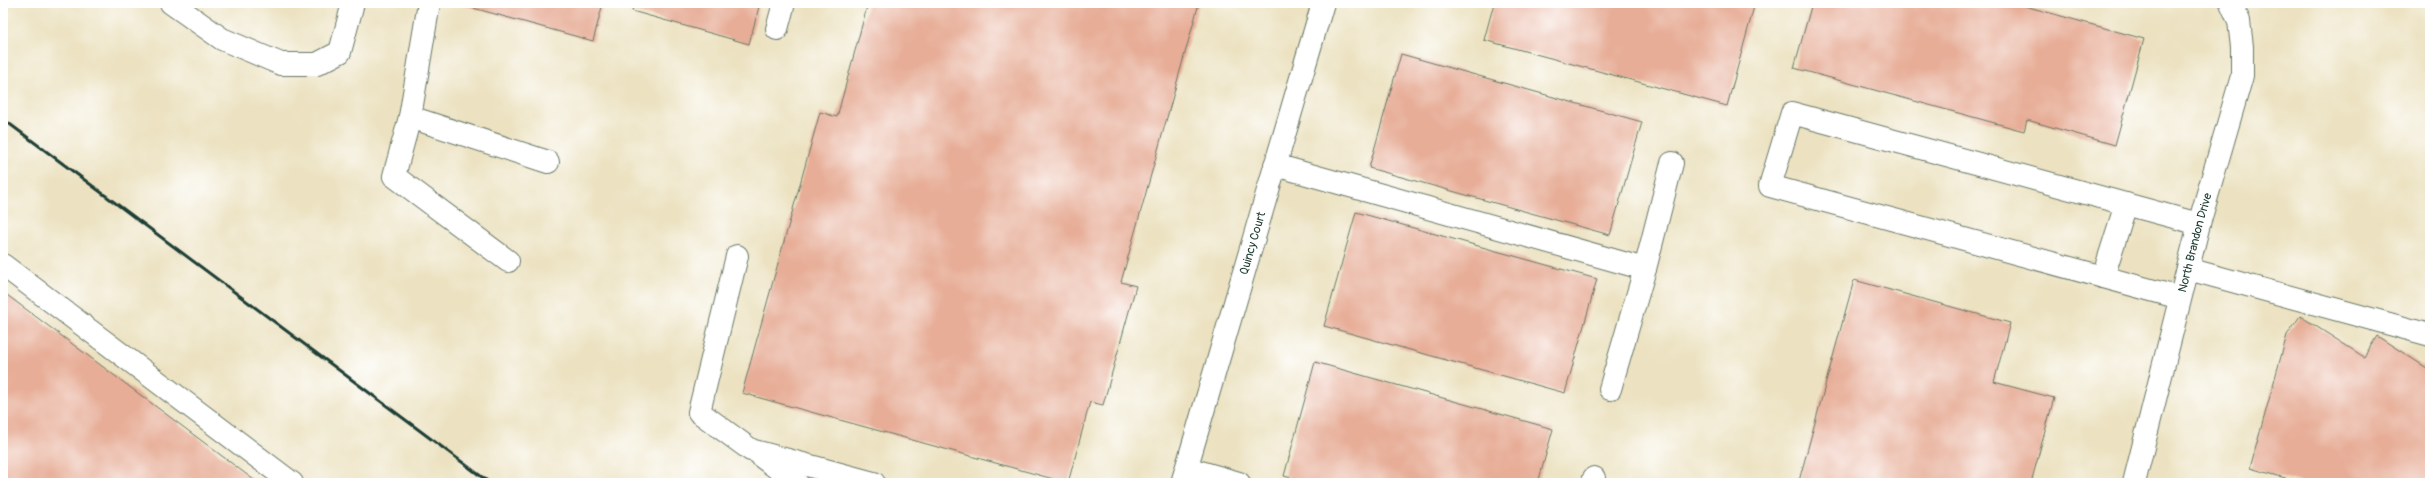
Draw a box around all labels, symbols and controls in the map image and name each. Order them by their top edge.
street label: North Brandon Drive [2175,191,2215,294]
street label: Quincy Court [1236,210,1269,276]

